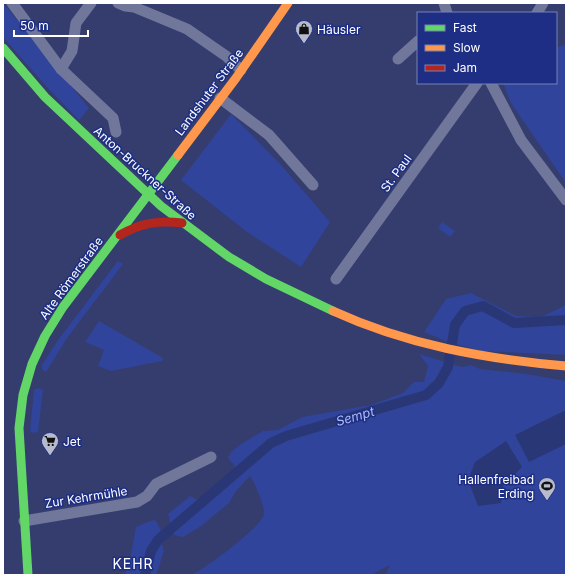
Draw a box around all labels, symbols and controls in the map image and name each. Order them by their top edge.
scale bar [14,12,88,38]
legend [417,12,557,84]
text: 50 m [20,18,49,33]
shop icon: Häusler [294,19,314,44]
text: Fast [453,20,477,35]
place label: Häusler [317,22,361,37]
text: Slow [453,40,481,55]
street label: Landshuter Straße [172,46,246,138]
text: Jam [453,60,477,75]
street label: Anton-Bruckner-Straße [91,123,199,223]
street label: St. Paul [377,151,415,195]
street label: Alte Römerstraße [36,234,106,322]
water label: Sempt [334,403,377,429]
supermarket icon: Jet [40,431,60,456]
place label: Jet [63,434,81,449]
place label: Hallenfreibad Erding [458,472,534,501]
sports icon: Hallenfreibad Erding [537,476,557,501]
street label: Zur Kehrmühle [44,483,128,511]
district label: KEHR [112,555,154,572]

